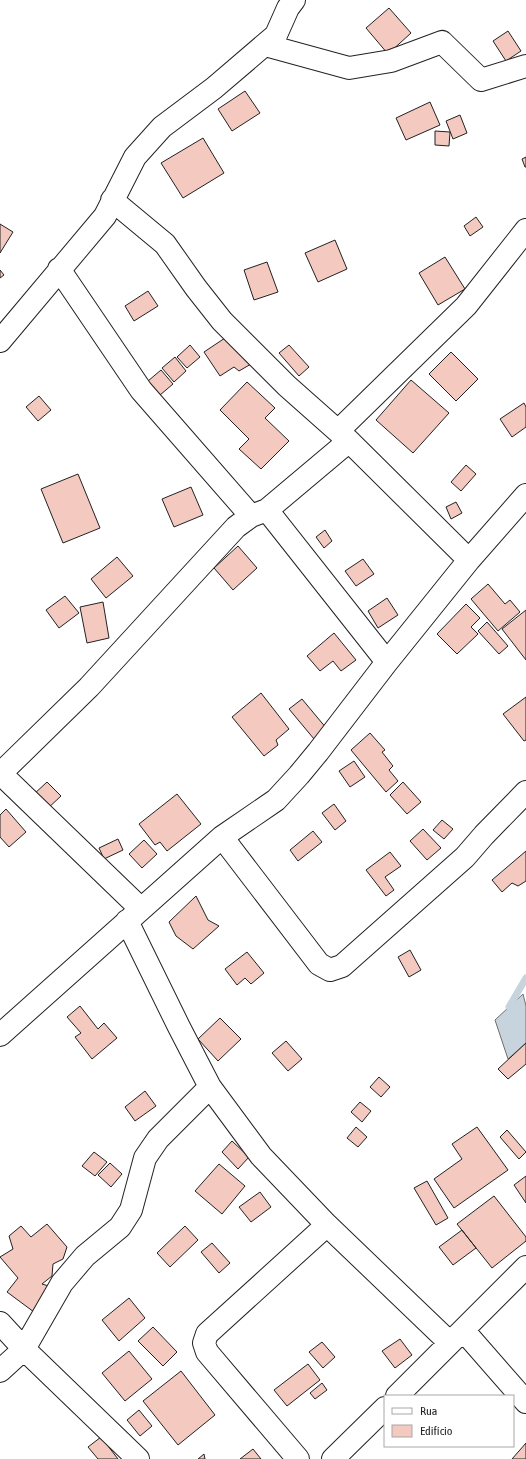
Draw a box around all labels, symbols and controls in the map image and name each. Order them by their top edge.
legend [384,1395,514,1447]
text: Rua [420,1404,437,1418]
text: Edifício [420,1424,453,1438]

